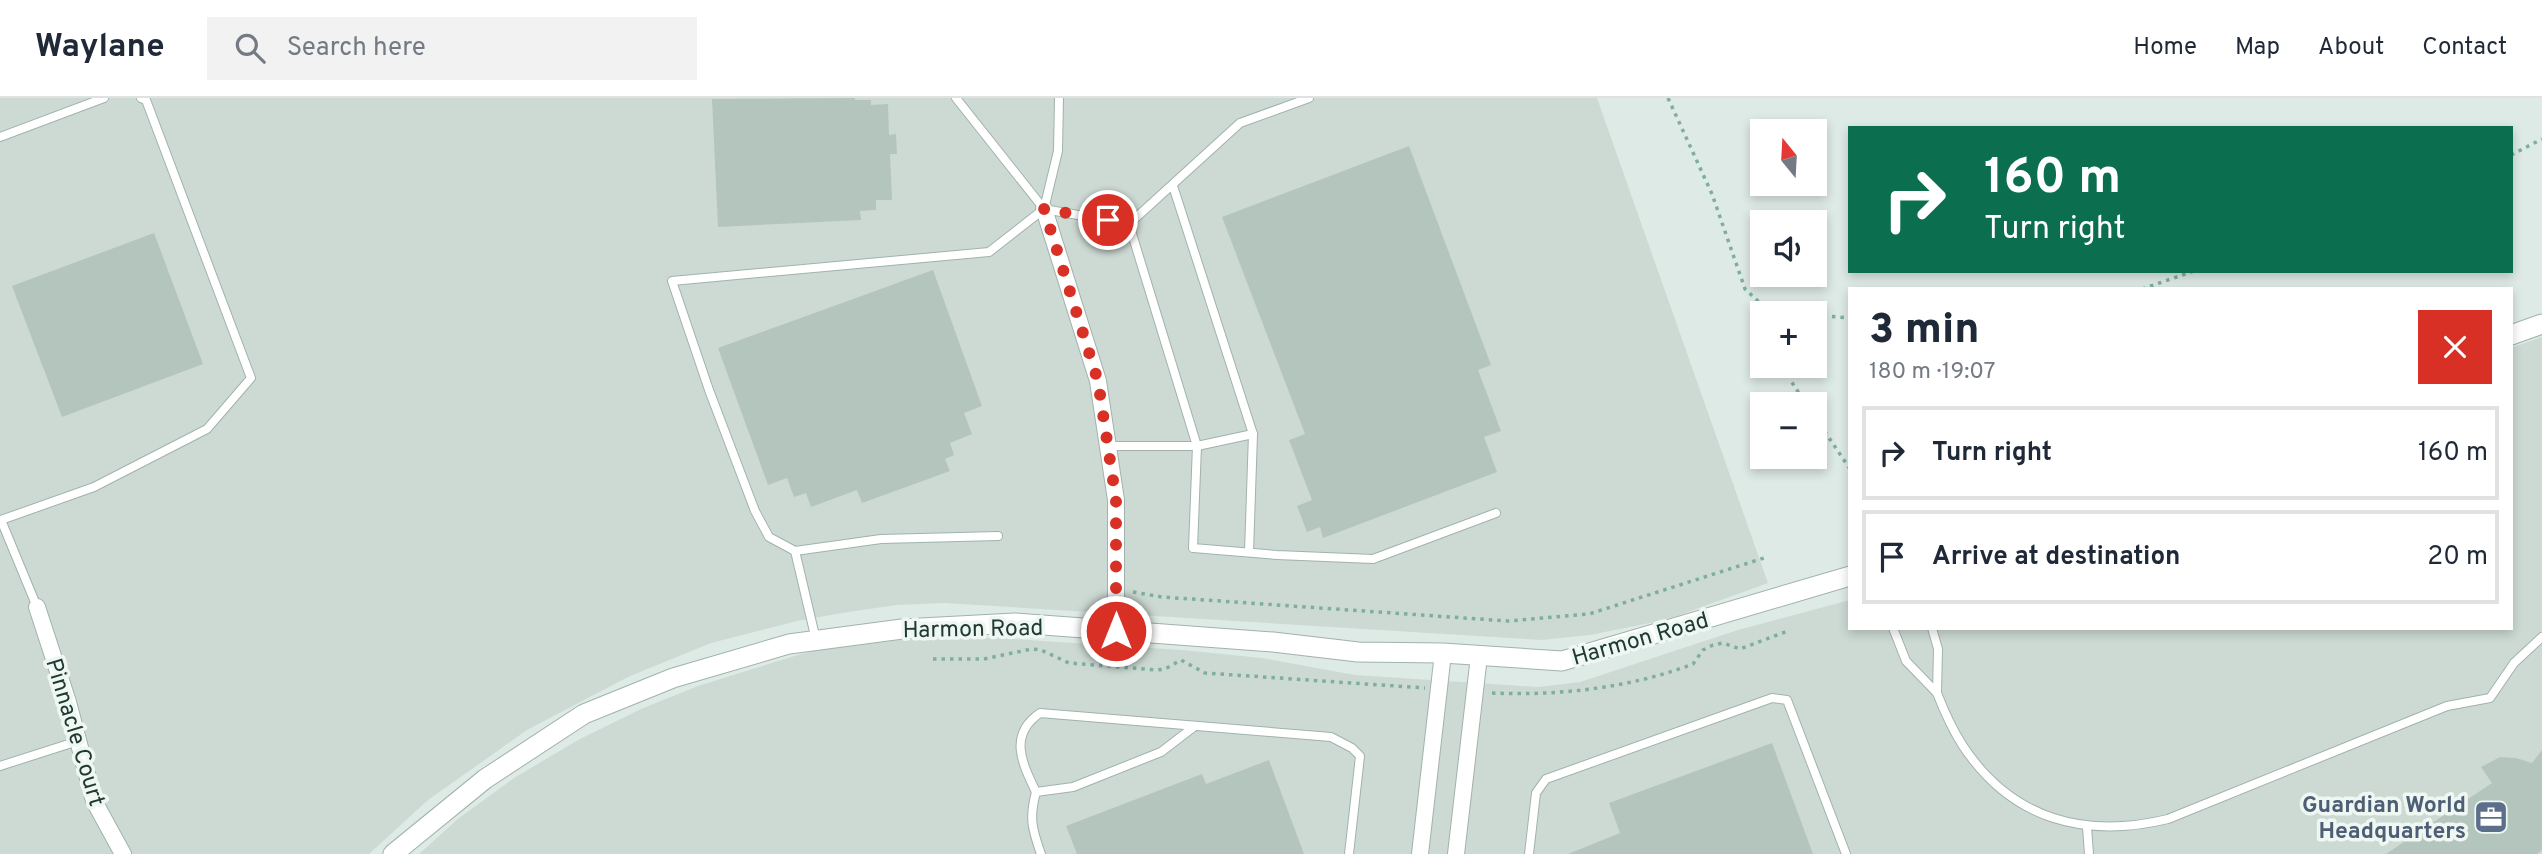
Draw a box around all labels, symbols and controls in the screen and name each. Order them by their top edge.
search box [207,17,697,80]
text: Waylane [35,27,165,69]
icon: search [231,29,269,67]
text: Search here [287,32,426,65]
text: Home [2133,33,2197,63]
text: Map [2235,33,2280,63]
text: About [2318,33,2384,63]
text: Contact [2422,33,2507,63]
north arrow [1750,119,1827,196]
map controls [1750,119,1827,469]
text: 160 m [1984,149,2121,211]
icon: right [1869,154,1960,245]
pin [1078,190,1138,250]
icon: arrive [1089,201,1127,239]
button: sound [1750,210,1827,287]
text: Turn right [1984,210,2126,250]
button: + [1750,301,1827,378]
text: 3 min [1869,305,1980,358]
button: close [2418,310,2492,384]
text: 180 m · 19:07 [1869,358,1995,387]
button: − [1750,392,1827,469]
icon: right [1873,434,1911,472]
text: Turn right [1932,437,2052,470]
text: 160 m [2418,437,2488,470]
icon: arrive [1873,538,1911,576]
text: Arrive at destination [1932,541,2180,574]
text: 20 m [2427,541,2488,574]
position arrow [1079,594,1153,668]
street label: Harmon Road [1569,607,1712,674]
street label: Harmon Road [902,615,1044,646]
street label: Pinnacle Court [37,655,110,810]
place label: Guardian World Headquarters [2302,792,2466,847]
office icon: Guardian World Headquarters [2472,798,2510,836]

